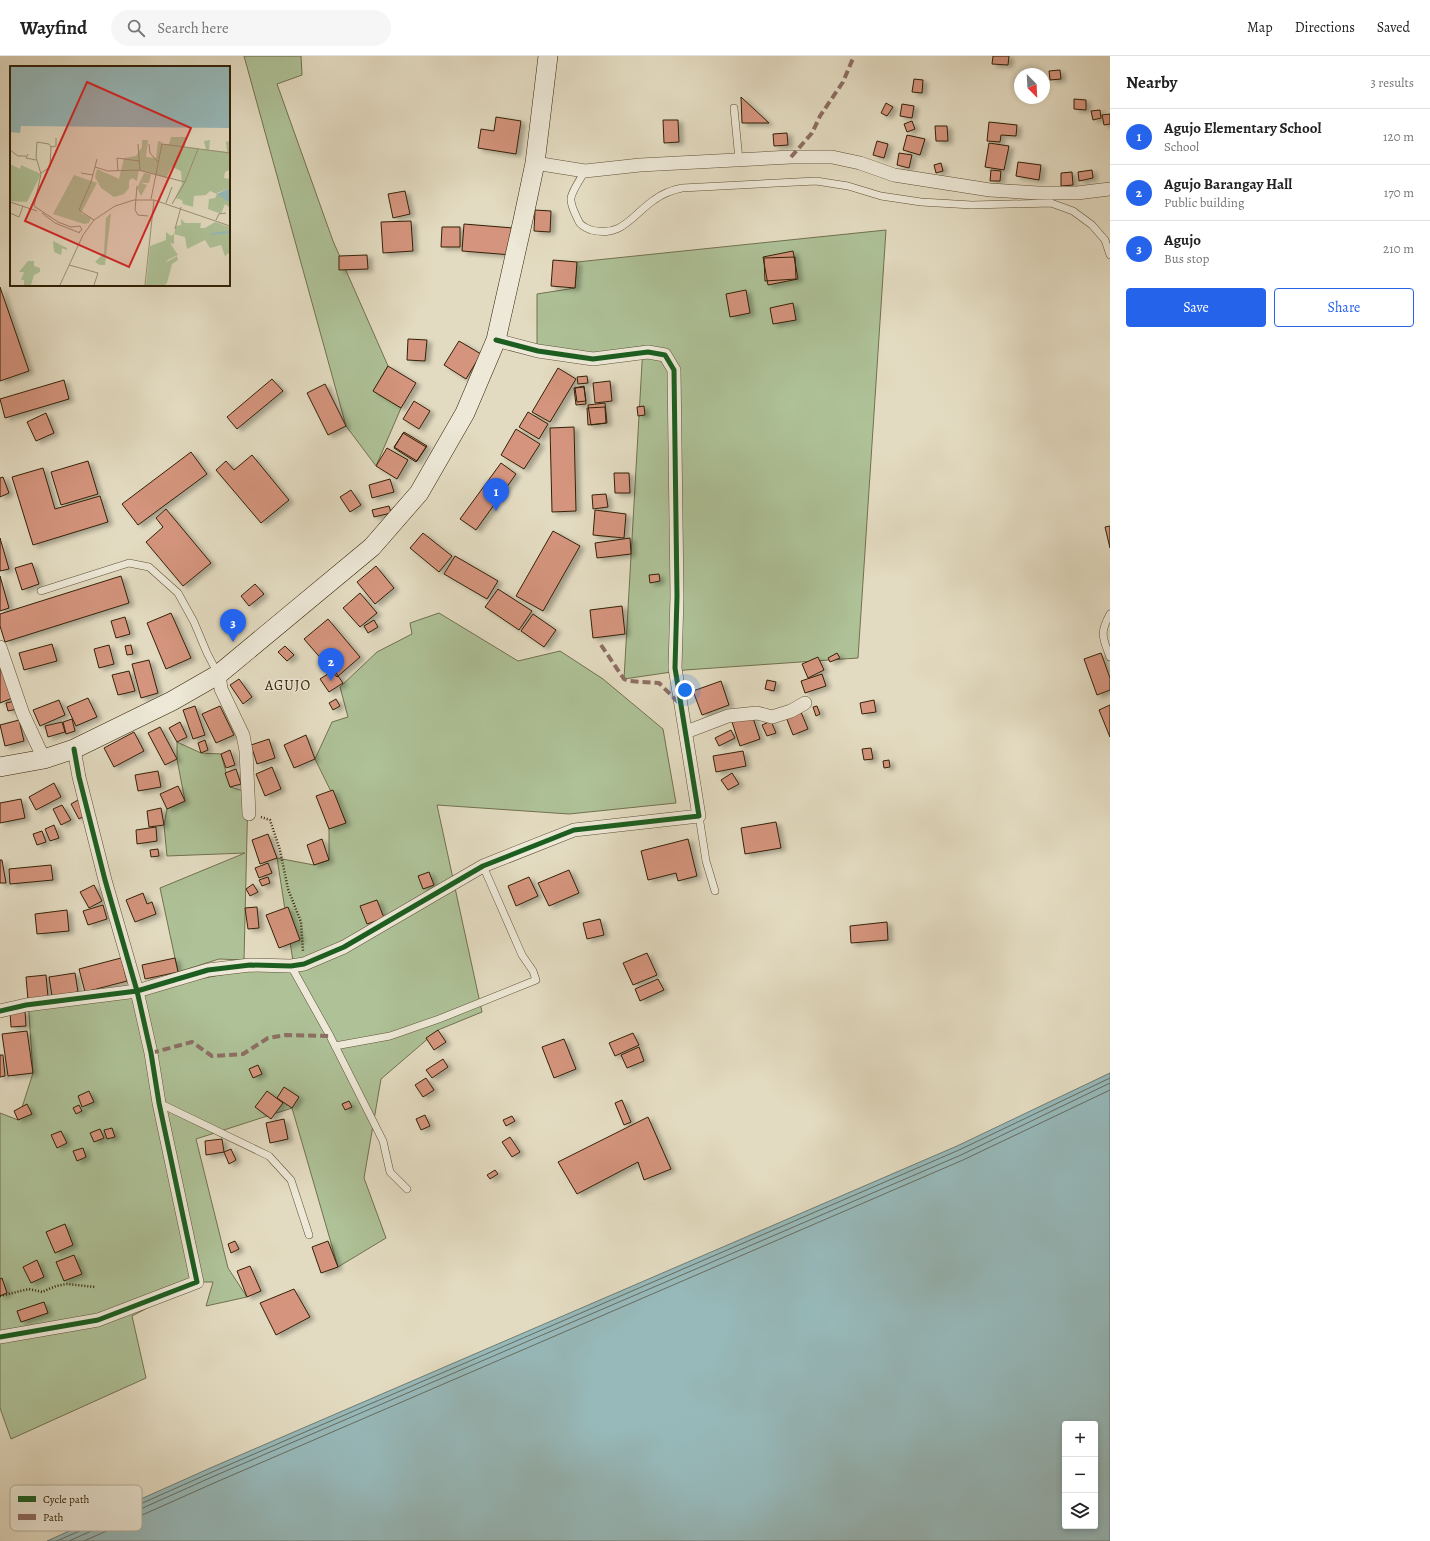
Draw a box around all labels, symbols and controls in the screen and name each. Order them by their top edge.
search box [111,10,391,46]
text: Wayfind [20,15,87,41]
icon: search [125,17,147,39]
text: Search here [157,18,229,38]
text: Map [1247,18,1273,37]
text: Directions [1295,18,1355,37]
text: Saved [1377,18,1410,37]
inset map [10,66,230,286]
north arrow [1014,68,1050,104]
text: Nearby [1126,71,1177,94]
text: 3 results [1370,74,1414,91]
text: Agujo Elementary School [1164,118,1321,138]
text: 1 [1137,128,1141,145]
text: 120 m [1383,128,1414,145]
text: School [1164,138,1199,155]
text: Agujo Barangay Hall [1164,174,1292,194]
text: 2 [1136,184,1142,201]
text: 170 m [1384,184,1414,201]
text: Public building [1164,194,1244,211]
text: Agujo [1164,230,1201,250]
text: 3 [1136,240,1142,257]
text: 210 m [1383,240,1414,257]
text: Bus stop [1164,250,1209,267]
button: Save [1126,288,1266,327]
button: Share [1274,288,1414,327]
pin: 1 [483,478,509,511]
pin: 3 [220,609,246,642]
pin: 2 [318,648,344,681]
district label: AGUJO [264,676,311,695]
your location [675,680,695,700]
map controls [1062,1421,1098,1529]
button: + [1062,1421,1098,1457]
button: − [1062,1457,1098,1493]
legend [10,1485,142,1531]
text: Cycle path [43,1492,90,1507]
button: layers [1062,1493,1098,1529]
text: Path [43,1510,64,1525]

